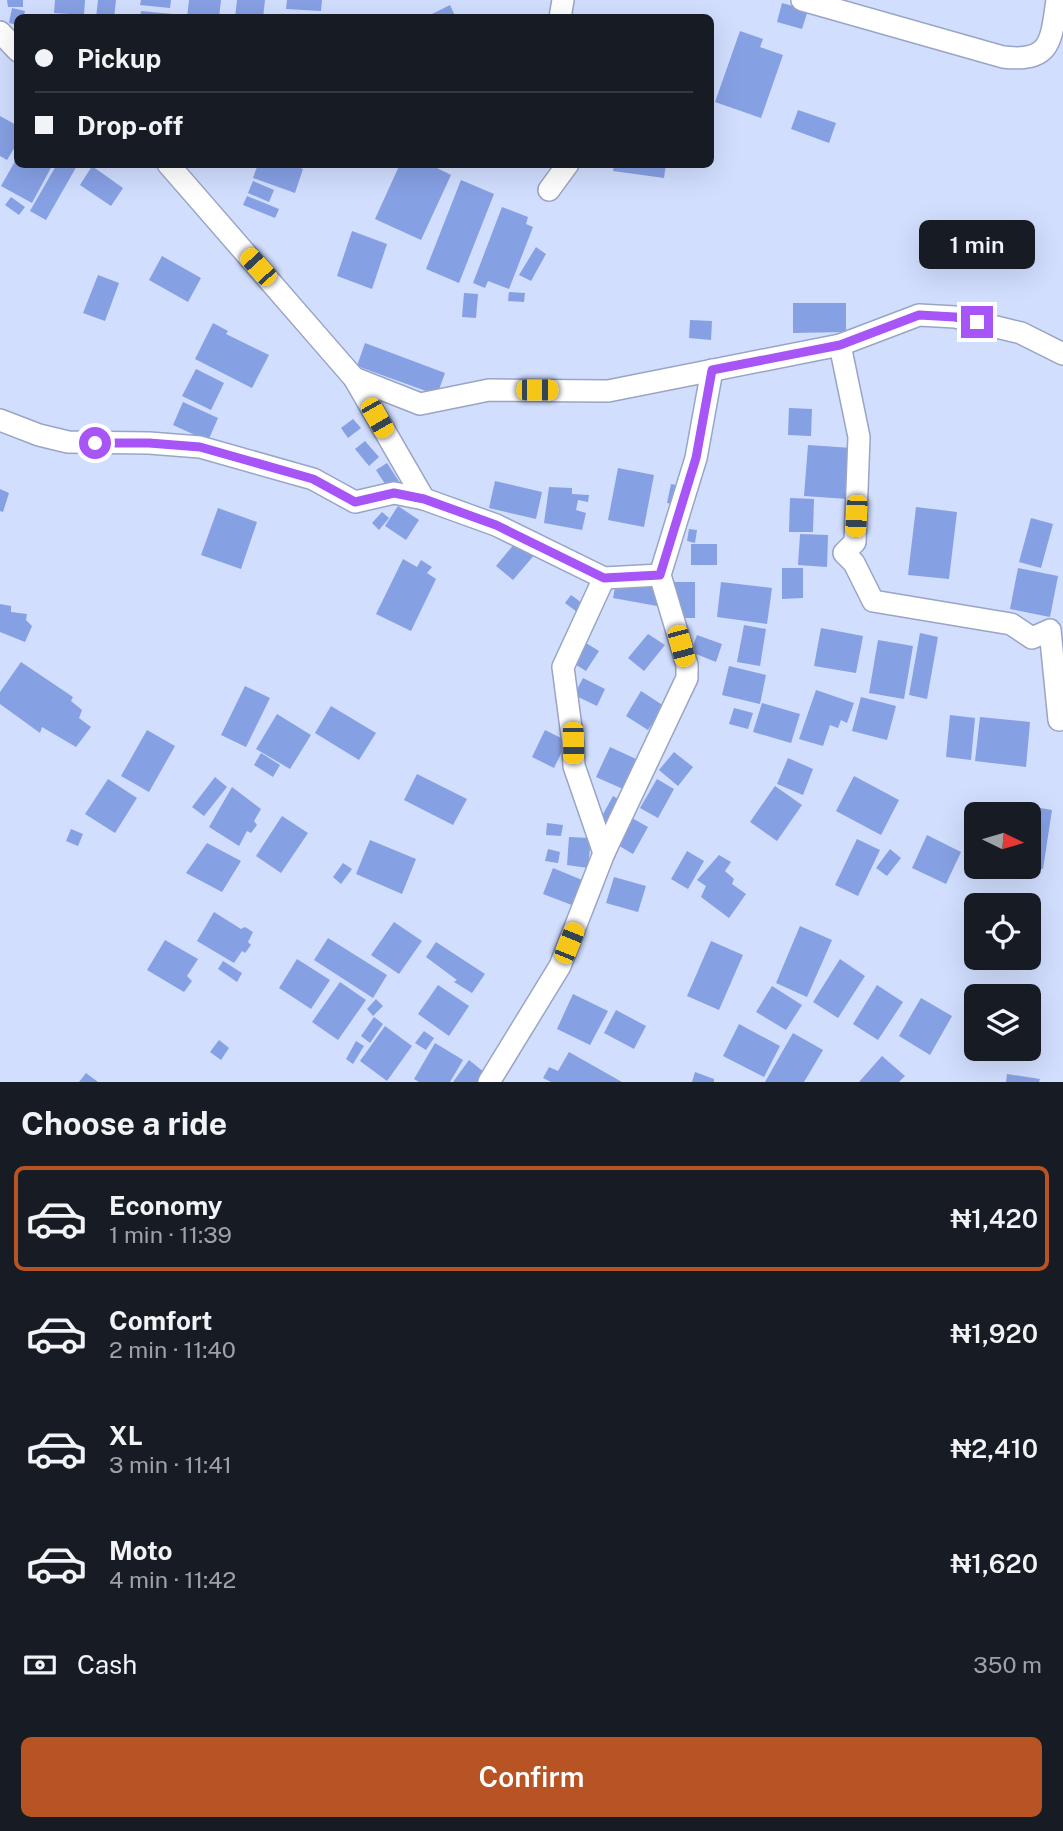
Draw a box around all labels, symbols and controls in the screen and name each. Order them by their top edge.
text: Pickup [77,43,161,74]
text: Drop-off [77,110,183,141]
callout: 1 min [919,220,1035,270]
text: 1 min [950,231,1004,258]
car [237,244,280,290]
route end [961,306,993,338]
car [517,380,559,401]
car [358,395,397,441]
route start [79,427,111,459]
car [845,494,868,538]
car [666,623,697,669]
car [563,722,584,764]
north arrow [964,802,1041,878]
map controls [964,802,1041,1061]
button: locate [964,893,1041,970]
car [552,920,587,966]
button: layers [964,984,1041,1061]
text: Choose a ride [21,1105,227,1142]
icon: car [25,1187,88,1250]
text: Economy [109,1190,222,1221]
text: ₦1,420 [951,1203,1038,1234]
text: 1 min · 11:39 [109,1221,232,1248]
icon: car [25,1302,88,1365]
text: Comfort [109,1305,212,1336]
text: ₦1,920 [950,1318,1038,1349]
text: 2 min · 11:40 [109,1336,236,1363]
icon: car [25,1417,88,1480]
text: XL [109,1420,143,1451]
text: ₦2,410 [951,1433,1038,1464]
text: 3 min · 11:41 [109,1451,232,1478]
icon: car [25,1532,88,1595]
text: Moto [109,1535,172,1566]
text: ₦1,620 [950,1548,1038,1579]
text: 4 min · 11:42 [109,1566,236,1593]
icon: cash [21,1646,59,1684]
text: Cash [77,1649,137,1680]
text: 350 m [973,1651,1042,1678]
button: Confirm [21,1737,1042,1817]

